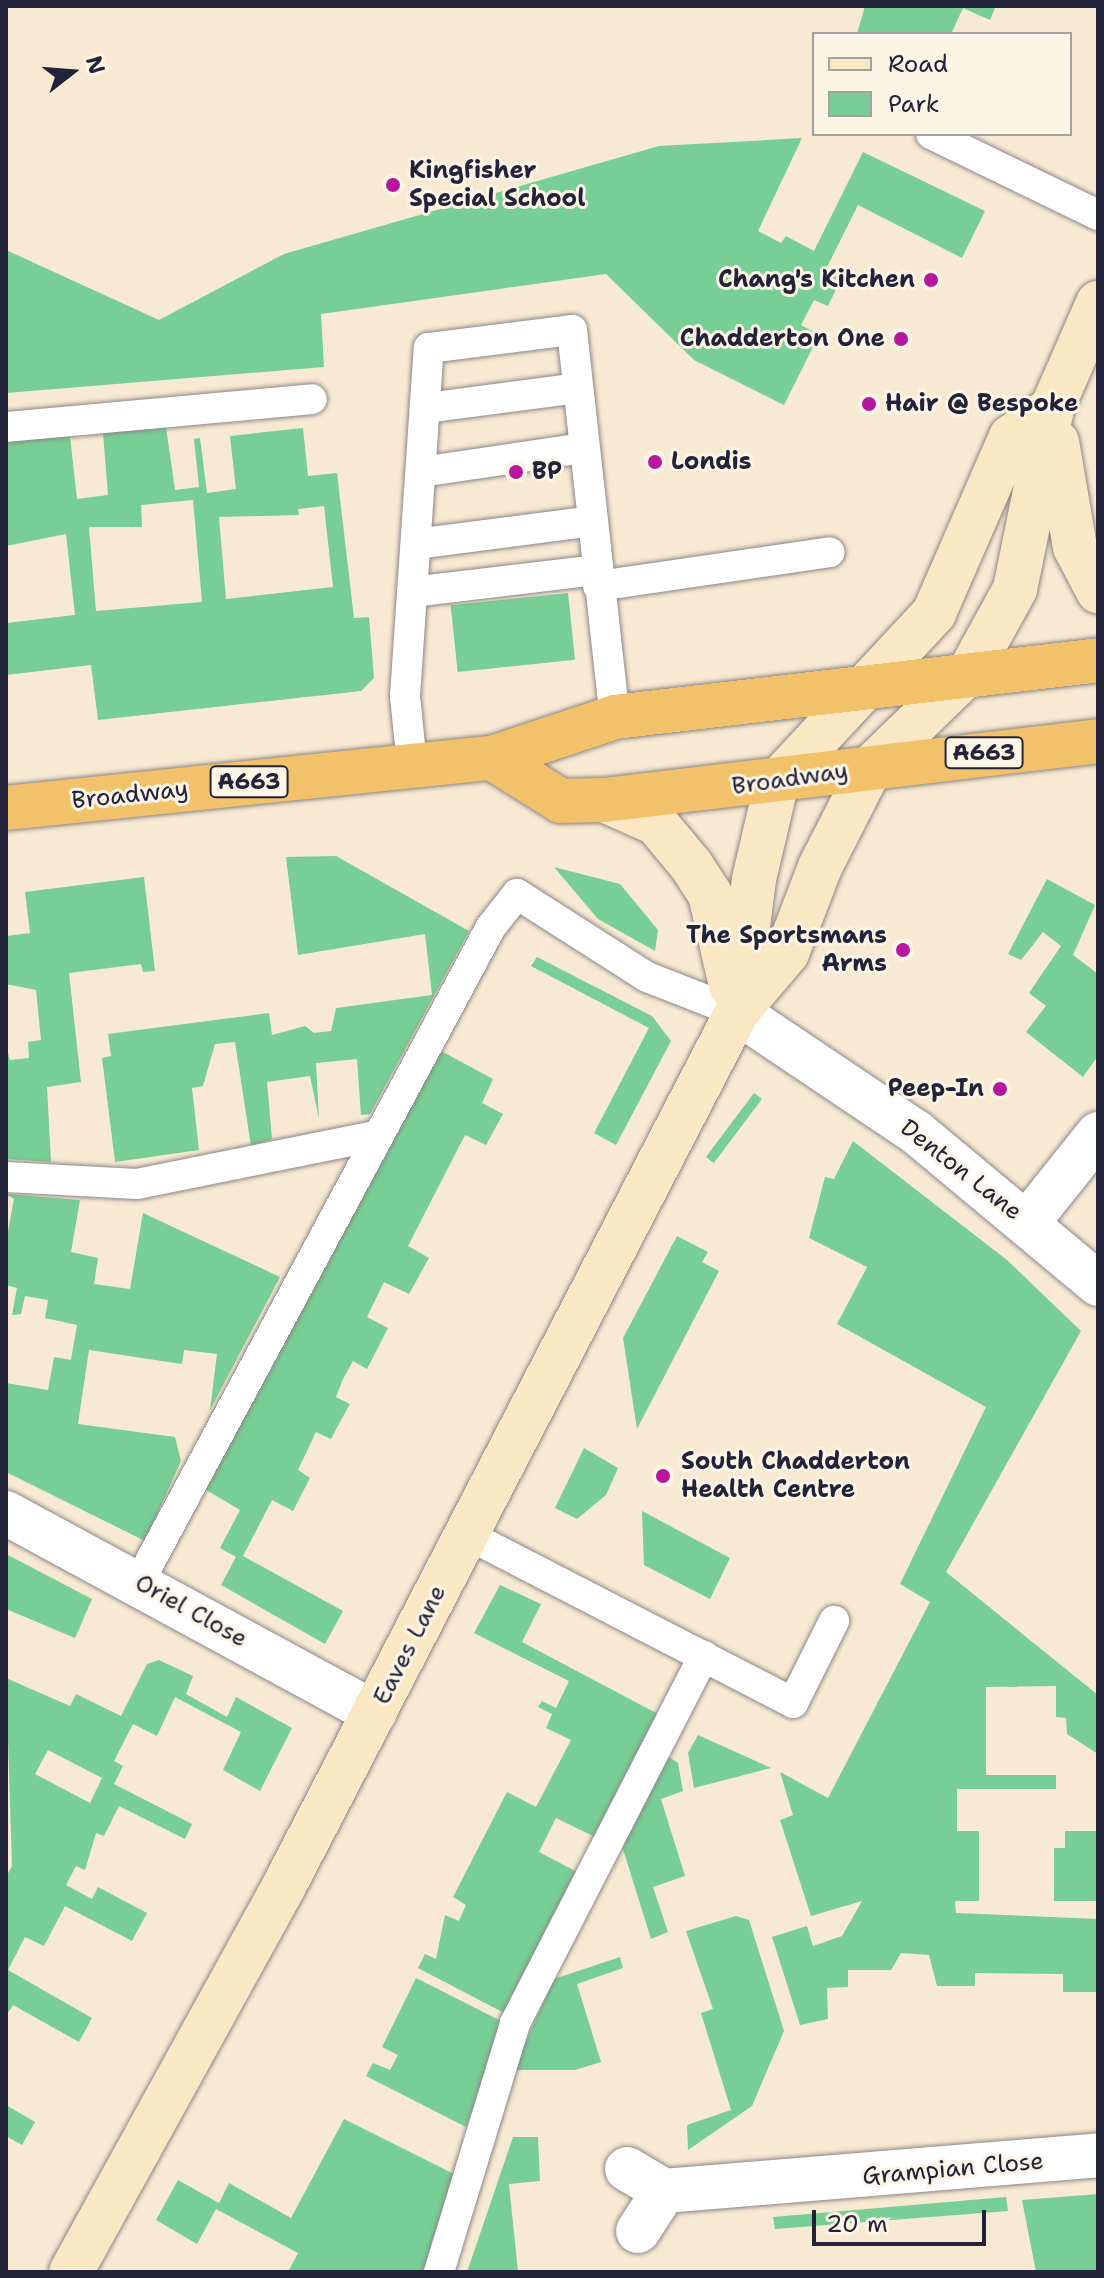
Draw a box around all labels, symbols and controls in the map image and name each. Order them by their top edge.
north arrow [32,32,112,112]
legend [812,32,1072,136]
text: Road [888,48,948,80]
text: N [79,52,112,77]
text: Park [888,88,940,120]
place label: Kingfisher Special School [409,157,586,213]
marker: Kingfisher Special School [384,176,402,194]
place label: Chang's Kitchen [718,266,915,294]
marker: Chang's Kitchen [922,271,940,289]
place label: Chadderton One [680,325,885,353]
marker: Chadderton One [892,330,910,348]
place label: Hair @ Bespoke [885,390,1078,418]
marker: Hair @ Bespoke [860,395,878,413]
place label: Londis [671,448,751,476]
marker: Londis [646,453,664,471]
place label: BP [532,458,562,486]
marker: BP [507,463,525,481]
road number: A663 [944,735,1024,771]
street label: Broadway [730,757,850,801]
road number: A663 [209,764,289,800]
street label: Broadway [70,775,190,815]
place label: The Sportsmans Arms [686,922,887,978]
marker: The Sportsmans Arms [894,941,912,959]
place label: Peep-In [888,1075,984,1103]
marker: Peep-In [991,1080,1009,1098]
street label: Denton Lane [894,1114,1028,1226]
place label: South Chadderton Health Centre [681,1448,910,1504]
marker: South Chadderton Health Centre [652,1465,674,1487]
street label: Oriel Close [130,1568,252,1654]
street label: Eaves Lane [368,1580,452,1710]
street label: Grampian Close [861,2147,1045,2191]
scale bar [816,2194,990,2244]
text: 20 m [826,2208,888,2240]

